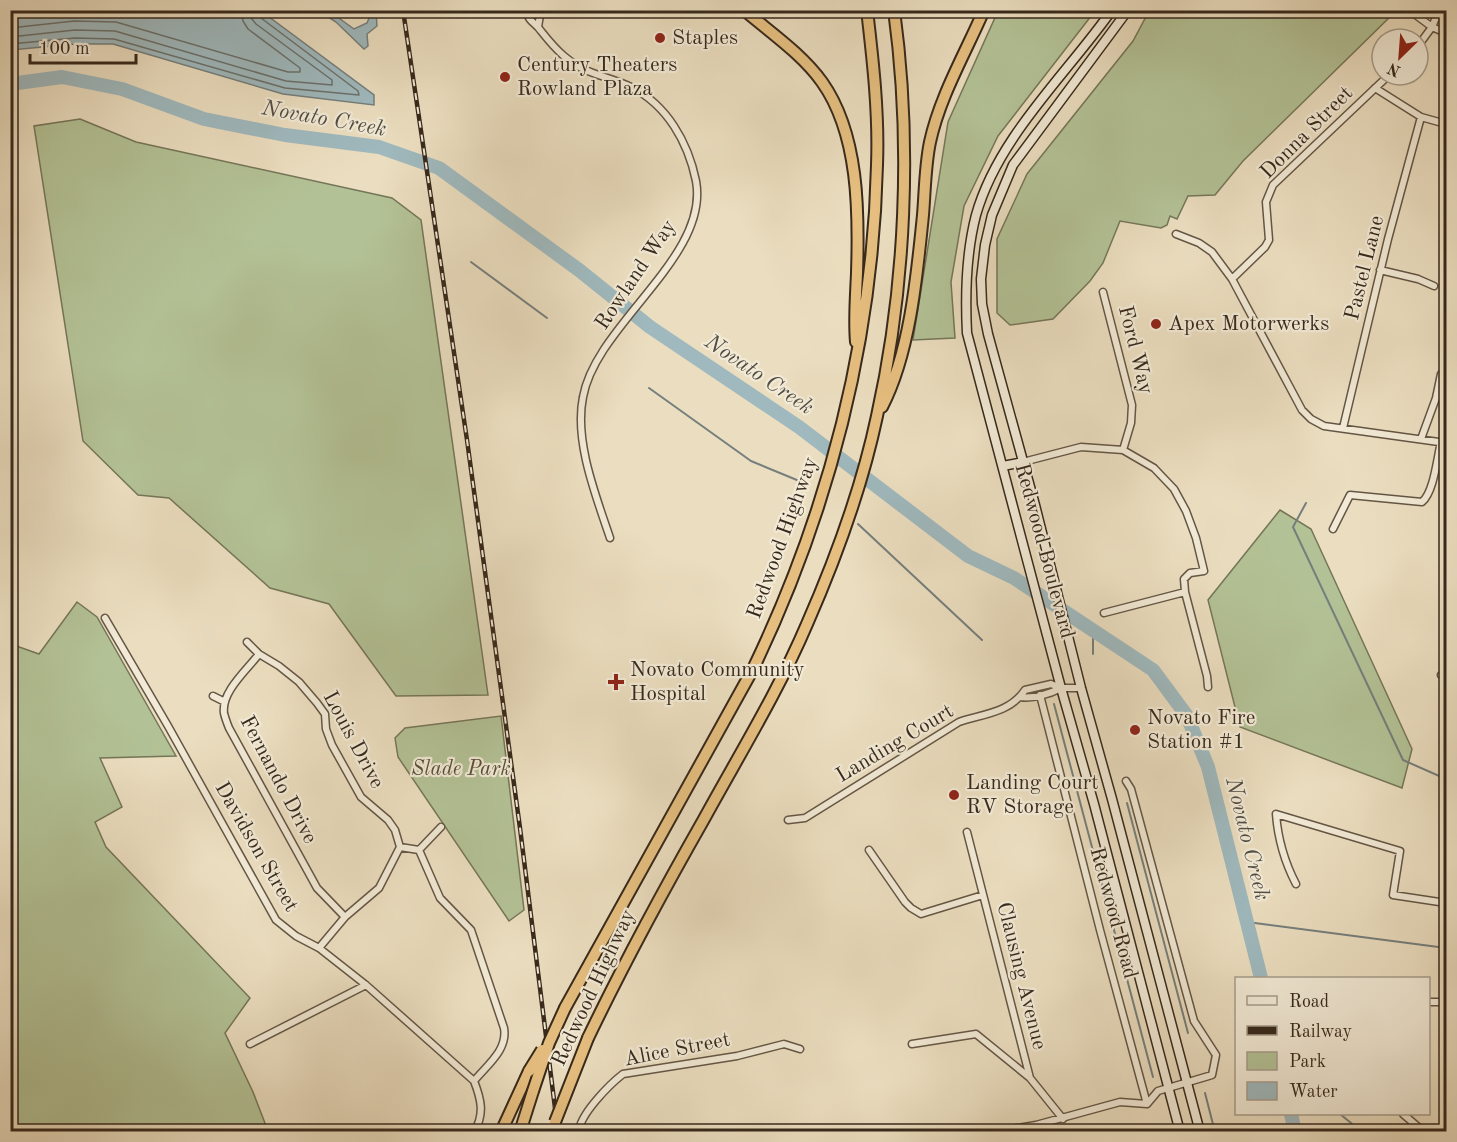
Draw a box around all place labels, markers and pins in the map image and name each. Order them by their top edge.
place label: Staples [672,28,738,49]
marker: Staples [653,31,667,45]
place label: Century Theaters Rowland Plaza [517,55,677,100]
marker: Century Theaters Rowland Plaza [498,70,512,84]
place label: Apex Motorwerks [1168,314,1329,335]
marker: Apex Motorwerks [1149,317,1163,331]
place label: Novato Community Hospital [630,660,805,705]
marker: Novato Community Hospital [607,673,625,691]
place label: Novato Fire Station #1 [1147,708,1255,753]
marker: Novato Fire Station #1 [1128,723,1142,737]
place label: Landing Court RV Storage [966,773,1099,818]
marker: Landing Court RV Storage [947,788,961,802]

